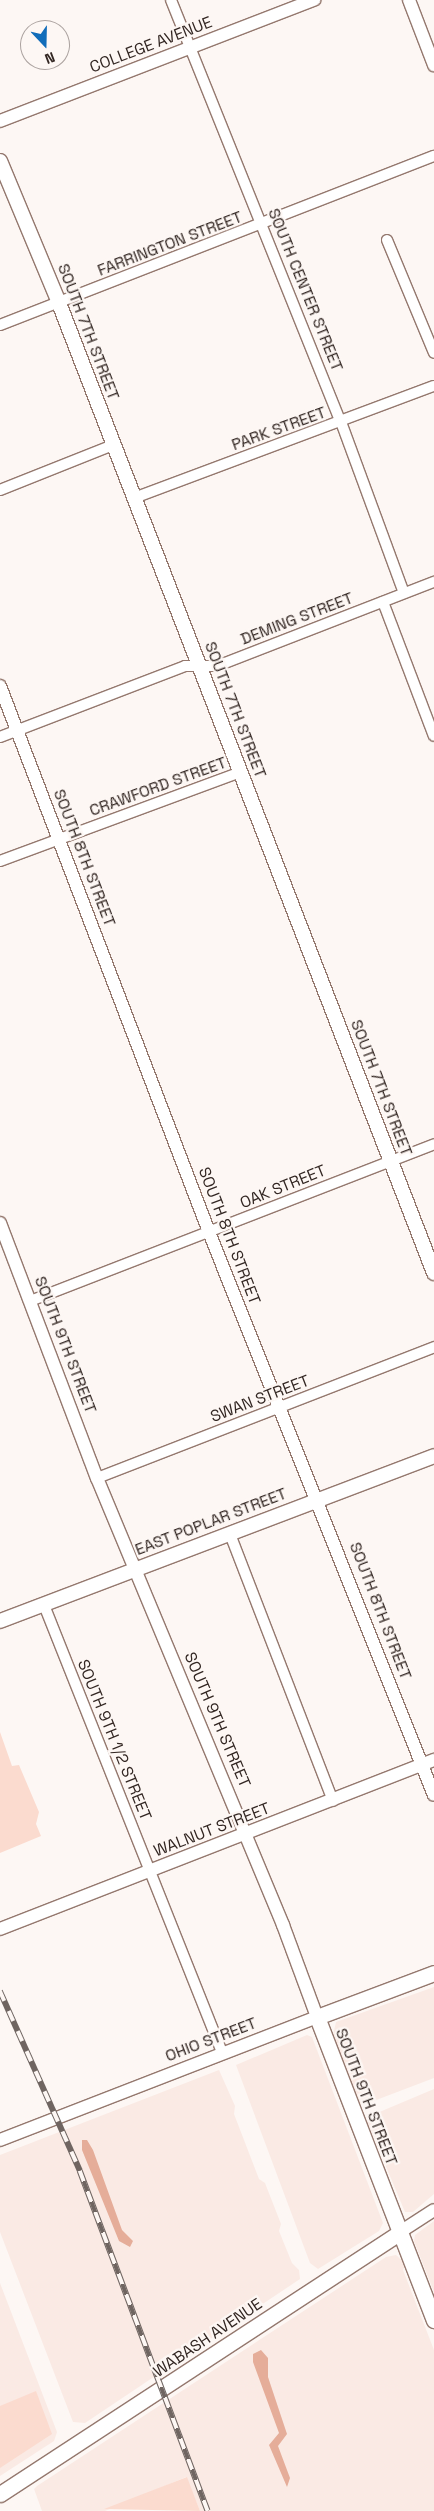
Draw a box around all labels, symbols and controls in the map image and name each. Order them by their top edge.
street label: COLLEGE AVENUE [87,13,215,77]
north arrow [20,20,70,70]
text: N [42,48,58,68]
street label: SOUTH CENTER STREET [264,206,346,374]
street label: FARRINGTON STREET [95,208,245,280]
street label: SOUTH 7TH STREET [53,261,123,403]
street label: PARK STREET [229,403,329,455]
street label: DEMING STREET [238,589,356,649]
street label: SOUTH 7TH STREET [200,639,270,781]
street label: CRAWFORD STREET [87,753,229,821]
street label: SOUTH 8TH STREET [49,787,119,929]
street label: SOUTH 7TH STREET [346,1017,416,1159]
street label: OAK STREET [237,1161,329,1213]
street label: SOUTH 8TH STREET [194,1165,264,1307]
street label: SOUTH 9TH STREET [30,1274,100,1416]
street label: SWAN STREET [208,1371,312,1427]
street label: EAST POPLAR STREET [132,1484,290,1560]
street label: SOUTH 8TH STREET [345,1540,415,1682]
street label: SOUTH 9TH STREET [180,1649,254,1791]
street label: SOUTH 9TH 1/2 STREET [73,1657,155,1823]
street label: WALNUT STREET [151,1799,273,1861]
street label: OHIO STREET [163,2014,259,2066]
street label: SOUTH 9TH STREET [331,2026,401,2168]
street label: WABASH AVENUE [150,2295,266,2381]

